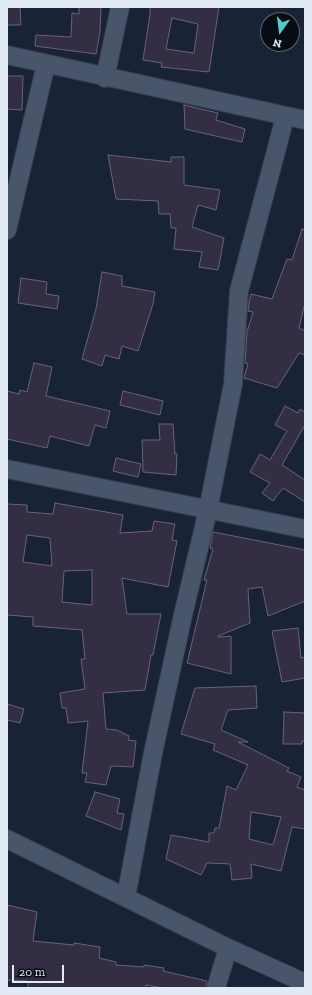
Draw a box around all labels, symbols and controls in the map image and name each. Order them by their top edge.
north arrow [260,12,300,52]
text: N [272,36,283,50]
scale bar [14,957,66,983]
text: 20 m [19,965,45,979]

